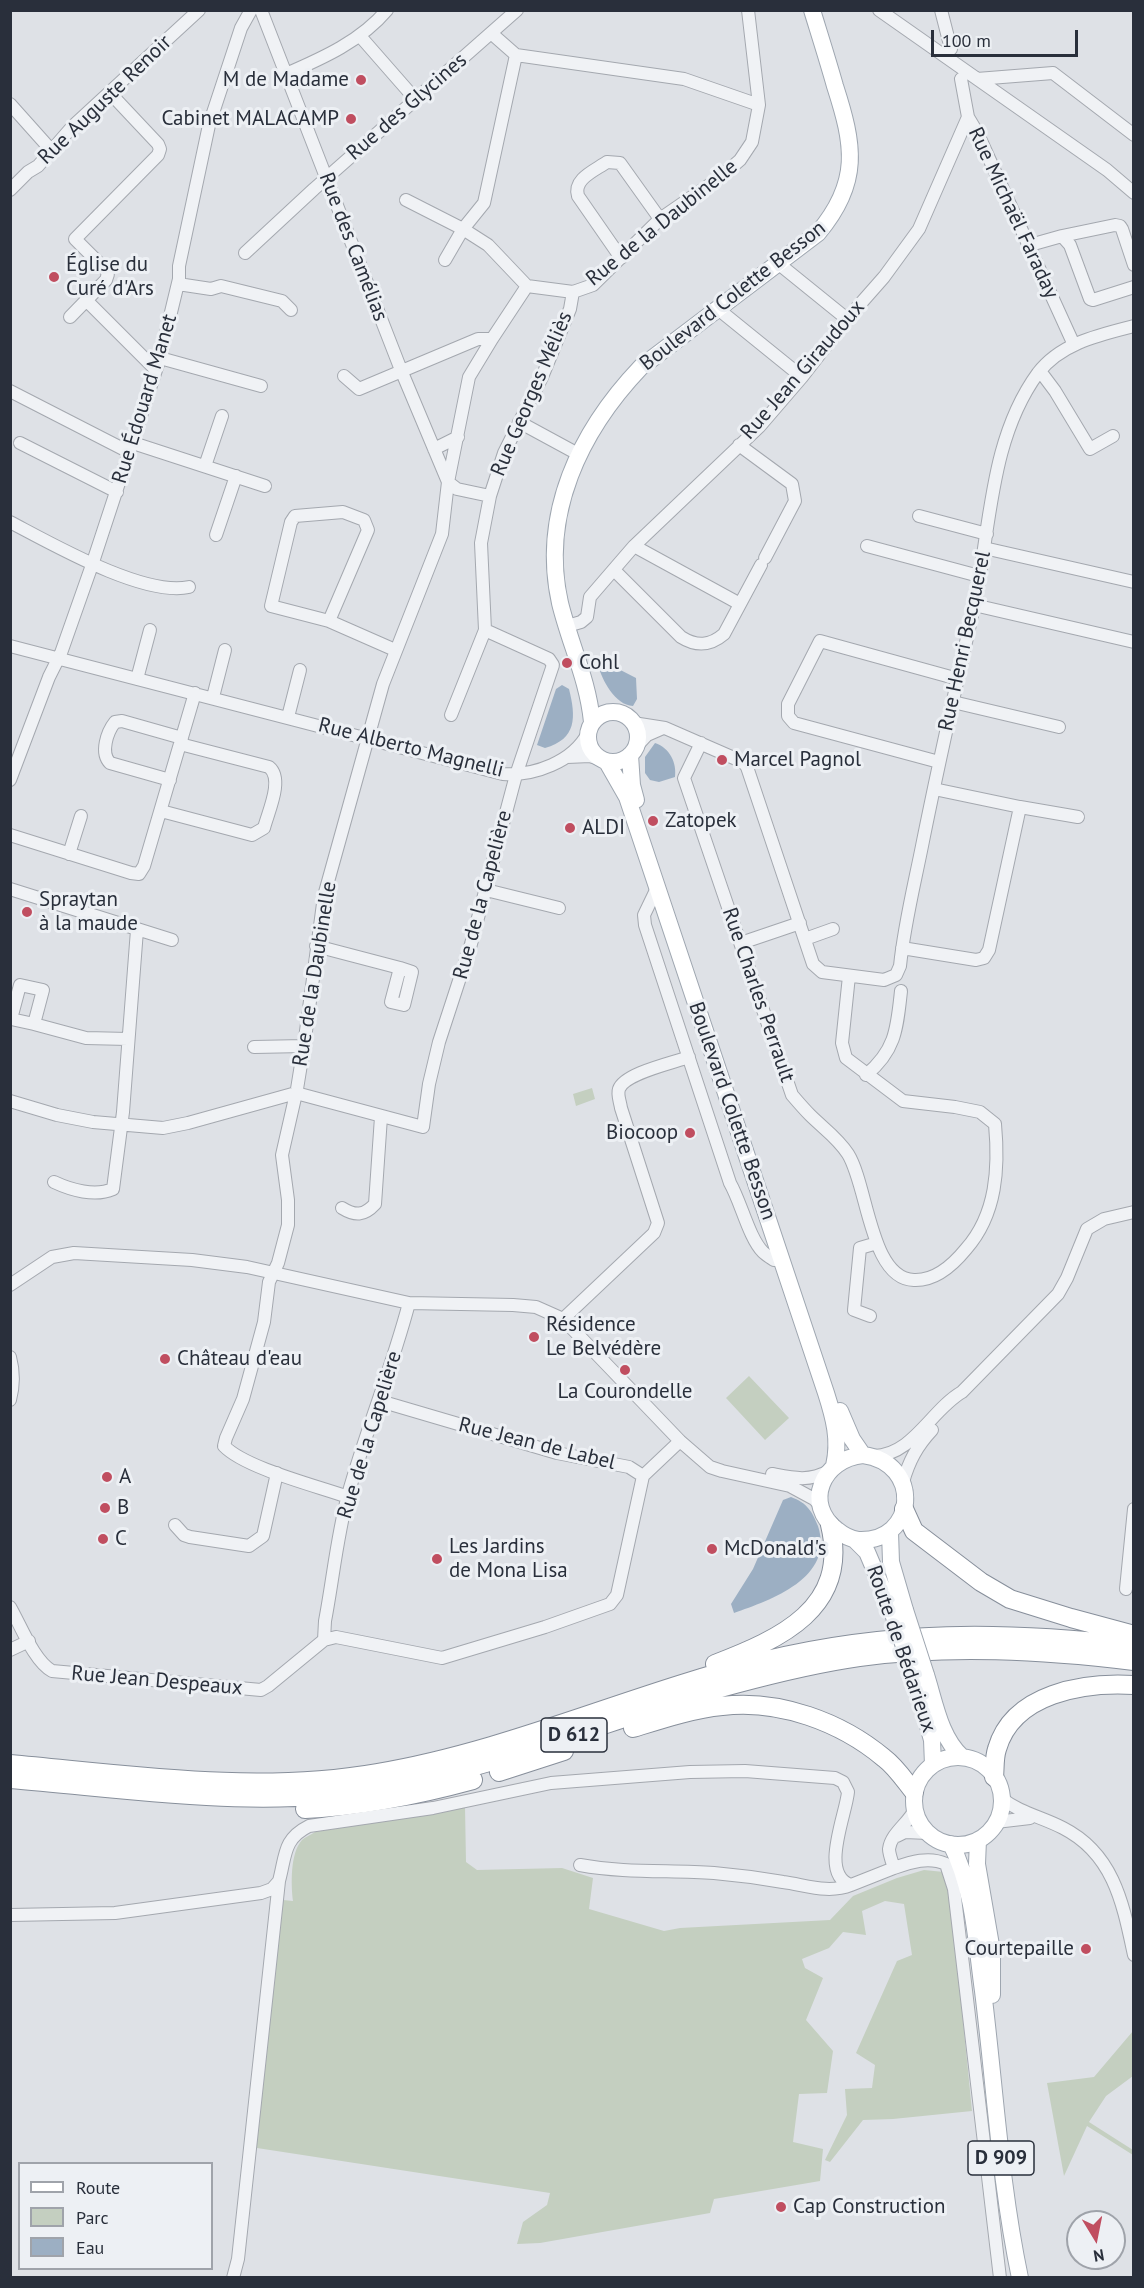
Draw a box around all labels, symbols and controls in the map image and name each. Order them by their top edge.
scale bar [934,18,1081,56]
text: 100 m [942,29,991,52]
street label: Rue Auguste Renoir [33,30,177,170]
street label: Rue des Glycines [342,48,472,166]
place label: M de Madame [223,67,349,93]
marker: M de Madame [354,73,368,87]
place label: Cabinet MALACAMP [161,106,339,132]
marker: Cabinet MALACAMP [344,112,358,126]
street label: Rue Michaël Faraday [962,123,1064,303]
street label: Rue de la Daubinelle [581,154,743,292]
street label: Rue des Camélias [313,169,393,325]
street label: Boulevard Colette Besson [635,216,831,376]
place label: Église du Curé d'Ars [66,252,154,302]
marker: Église du Curé d'Ars [47,270,61,284]
street label: Rue Jean Giraudoux [736,295,870,445]
street label: Rue Georges Méliès [486,308,578,480]
street label: Rue Édouard Manet [107,311,183,487]
street label: Rue Henri Becquerel [934,549,996,733]
place label: Cohl [579,650,619,676]
marker: Cohl [560,656,574,670]
street label: Rue Alberto Magnelli [316,713,506,783]
place label: Marcel Pagnol [734,747,861,773]
marker: Marcel Pagnol [715,753,729,767]
street label: Rue de la Capelière [448,808,518,982]
place label: Zatopek [665,808,737,834]
marker: Zatopek [646,814,660,828]
place label: ALDI [582,815,625,841]
marker: ALDI [563,821,577,835]
street label: Rue de la Daubinelle [288,880,342,1068]
place label: Spraytan à la maude [39,887,138,937]
street label: Rue Charles Perrault [716,904,800,1086]
marker: Spraytan à la maude [20,905,34,919]
street label: Boulevard Colette Besson [683,999,781,1223]
place label: Biocoop [606,1120,678,1146]
marker: Biocoop [683,1126,697,1140]
place label: Résidence Le Belvédère [546,1312,661,1362]
marker: Résidence Le Belvédère [527,1330,541,1344]
place label: Château d'eau [177,1346,302,1372]
street label: Rue de la Capelière [333,1348,407,1522]
marker: Château d'eau [158,1352,172,1366]
marker: La Courondelle [618,1363,632,1377]
place label: La Courondelle [557,1379,693,1405]
street label: Rue Jean de Label [456,1412,618,1476]
place label: A [119,1464,131,1490]
marker: A [100,1470,114,1484]
place label: B [117,1495,129,1521]
marker: B [98,1501,112,1515]
place label: C [115,1526,127,1552]
marker: C [96,1532,110,1546]
place label: Les Jardins de Mona Lisa [449,1534,568,1584]
place label: McDonald's [724,1536,827,1562]
marker: McDonald's [705,1542,719,1556]
marker: Les Jardins de Mona Lisa [430,1552,444,1566]
street label: Route de Bédarieux [861,1562,941,1736]
street label: Rue Jean Despeaux [70,1661,244,1701]
road number: D 612 [541,1718,607,1752]
place label: Courtepaille [965,1936,1074,1962]
marker: Courtepaille [1079,1942,1093,1956]
road number: D 909 [968,2141,1034,2175]
legend [18,2162,213,2270]
text: Route [76,2176,120,2199]
place label: Cap Construction [793,2194,945,2220]
marker: Cap Construction [774,2200,788,2214]
text: Parc [76,2206,109,2229]
north arrow [1066,2210,1126,2270]
text: Eau [76,2236,104,2259]
text: N [1092,2245,1106,2267]

